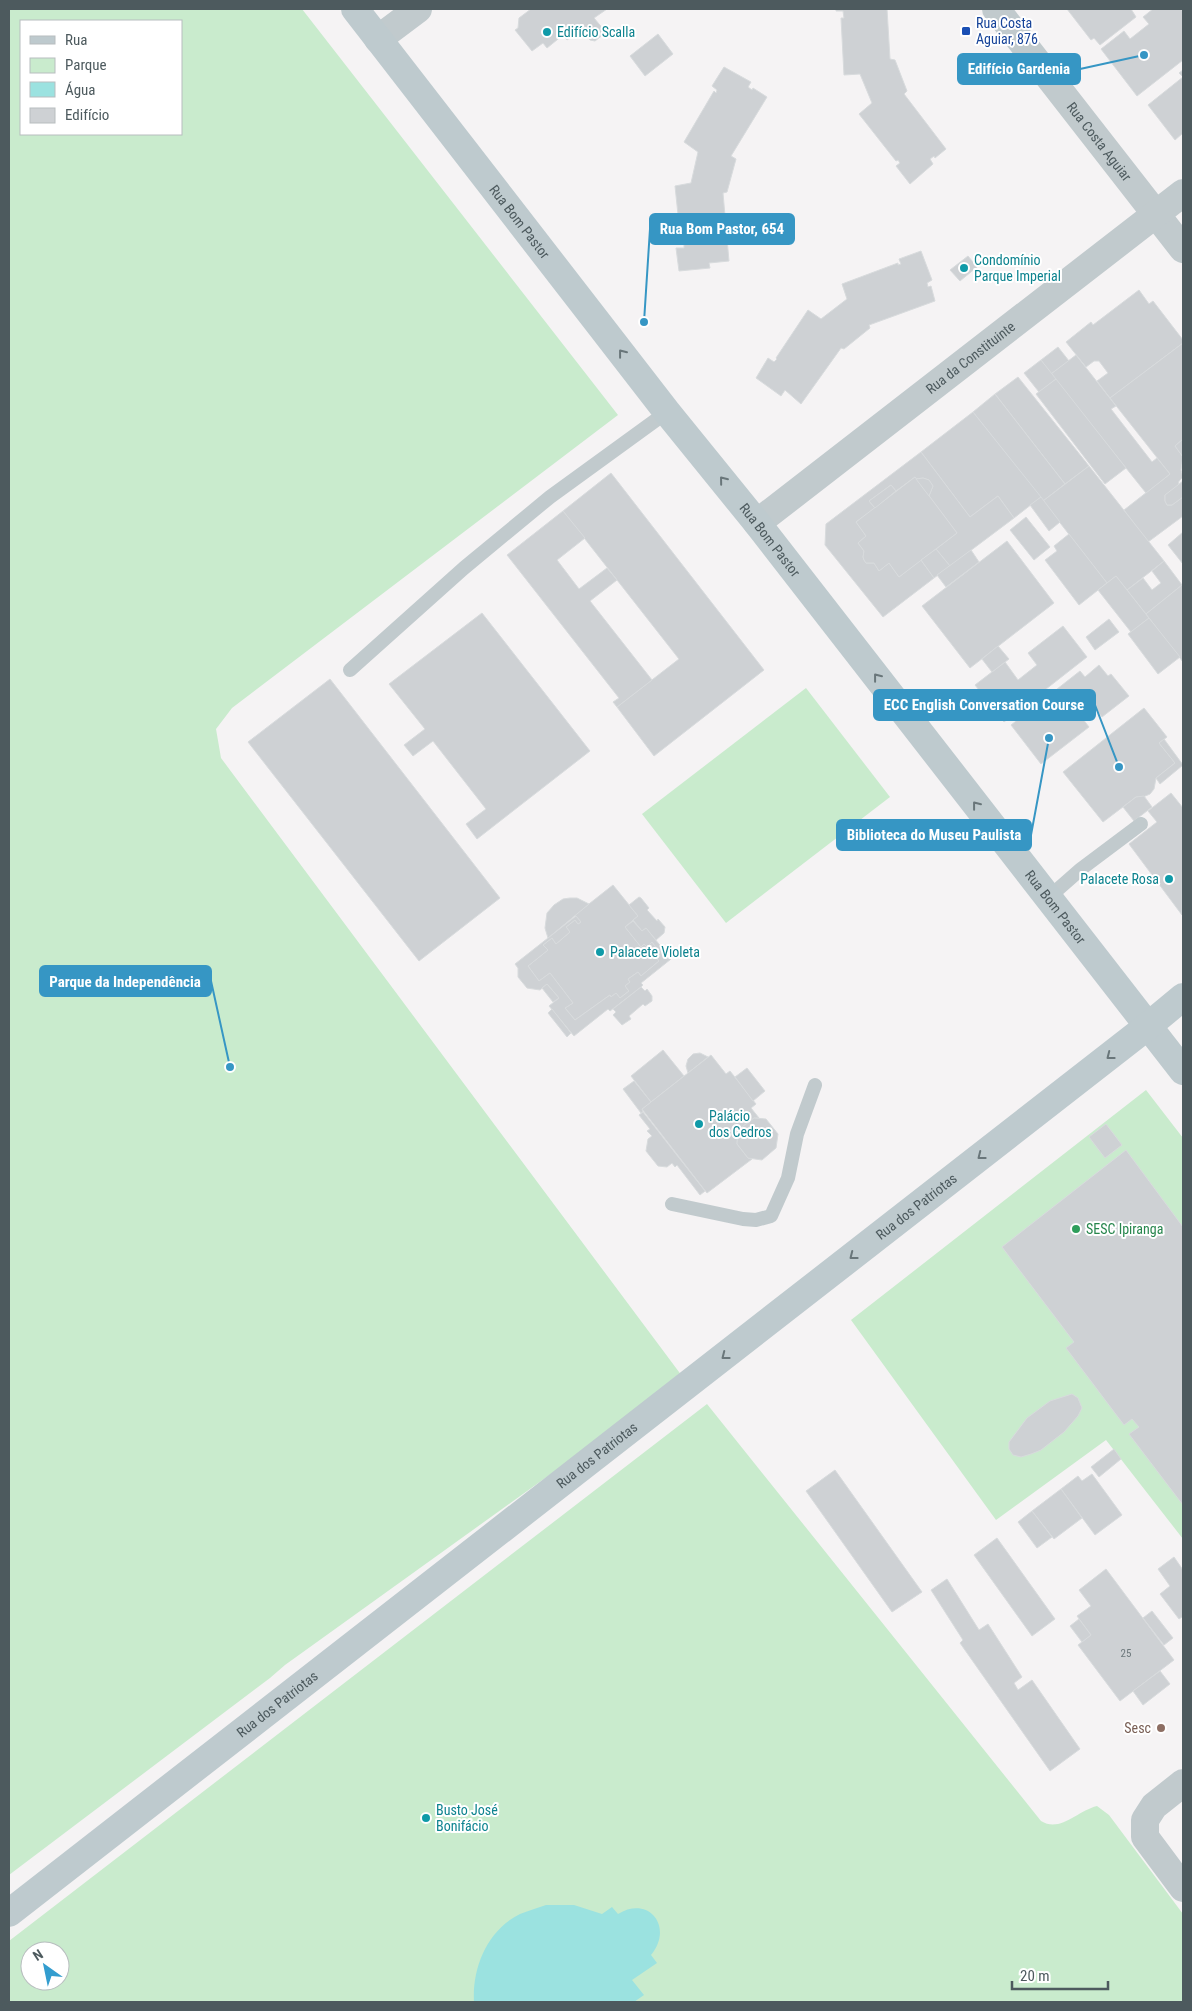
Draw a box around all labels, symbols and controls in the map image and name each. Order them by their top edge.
place label: Rua Costa Aguiar, 876 [976,15,1038,47]
legend [20,20,182,135]
place label: Edifício Scalla [557,24,635,40]
marker: Rua Costa Aguiar, 876 [960,25,972,37]
marker: Edifício Scalla [541,26,553,38]
text: Rua [65,31,87,49]
callout: Edifício Gardenia [958,54,1080,84]
text: Parque [65,56,107,74]
text: Edifício Gardenia [968,60,1070,78]
text: Água [65,81,95,99]
street label: Rua Costa Aguiar [1064,99,1135,184]
text: Edifício [65,106,109,124]
street label: Rua Bom Pastor [486,182,553,262]
callout: Rua Bom Pastor, 654 [650,214,794,244]
text: Rua Bom Pastor, 654 [660,220,785,238]
place label: Condomínio Parque Imperial [974,252,1061,284]
marker: Condomínio Parque Imperial [958,262,970,274]
street label: Rua da Constituinte [923,318,1018,397]
one-way arrow [619,350,627,359]
one-way arrow [719,477,728,486]
street label: Rua Bom Pastor [736,500,804,580]
one-way arrow [874,674,882,683]
callout: ECC English Conversation Course [874,690,1095,720]
text: ECC English Conversation Course [884,696,1084,714]
one-way arrow [973,802,982,811]
callout: Biblioteca do Museu Paulista [837,820,1031,850]
text: Biblioteca do Museu Paulista [847,826,1021,844]
street label: Rua Bom Pastor [1022,867,1089,947]
place label: Palacete Rosa [1080,871,1159,887]
marker: Palacete Rosa [1163,873,1175,885]
place label: Palacete Violeta [610,944,700,960]
marker: Palacete Violeta [594,946,606,958]
callout: Parque da Independência [40,966,211,996]
text: Parque da Independência [49,973,201,991]
one-way arrow [1106,1050,1115,1059]
place label: Palácio dos Cedros [709,1108,772,1140]
marker: Palácio dos Cedros [693,1118,705,1130]
one-way arrow [977,1150,987,1159]
street label: Rua dos Patriotas [873,1170,960,1243]
place label: SESC Ipiranga [1086,1221,1163,1237]
marker: SESC Ipiranga [1070,1223,1082,1235]
one-way arrow [850,1250,859,1258]
one-way arrow [722,1350,731,1358]
street label: Rua dos Patriotas [553,1419,640,1492]
house number: 25 [1121,1647,1131,1660]
street label: Rua dos Patriotas [234,1668,321,1741]
place label: Sesc [1124,1720,1151,1736]
marker: Sesc [1155,1722,1167,1734]
place label: Busto José Bonifácio [436,1802,498,1834]
marker: Busto José Bonifácio [420,1812,432,1824]
north arrow [20,1941,70,1991]
text: N [30,1946,46,1964]
scale bar [1012,1958,1108,1990]
text: 20 m [1020,1967,1050,1985]

